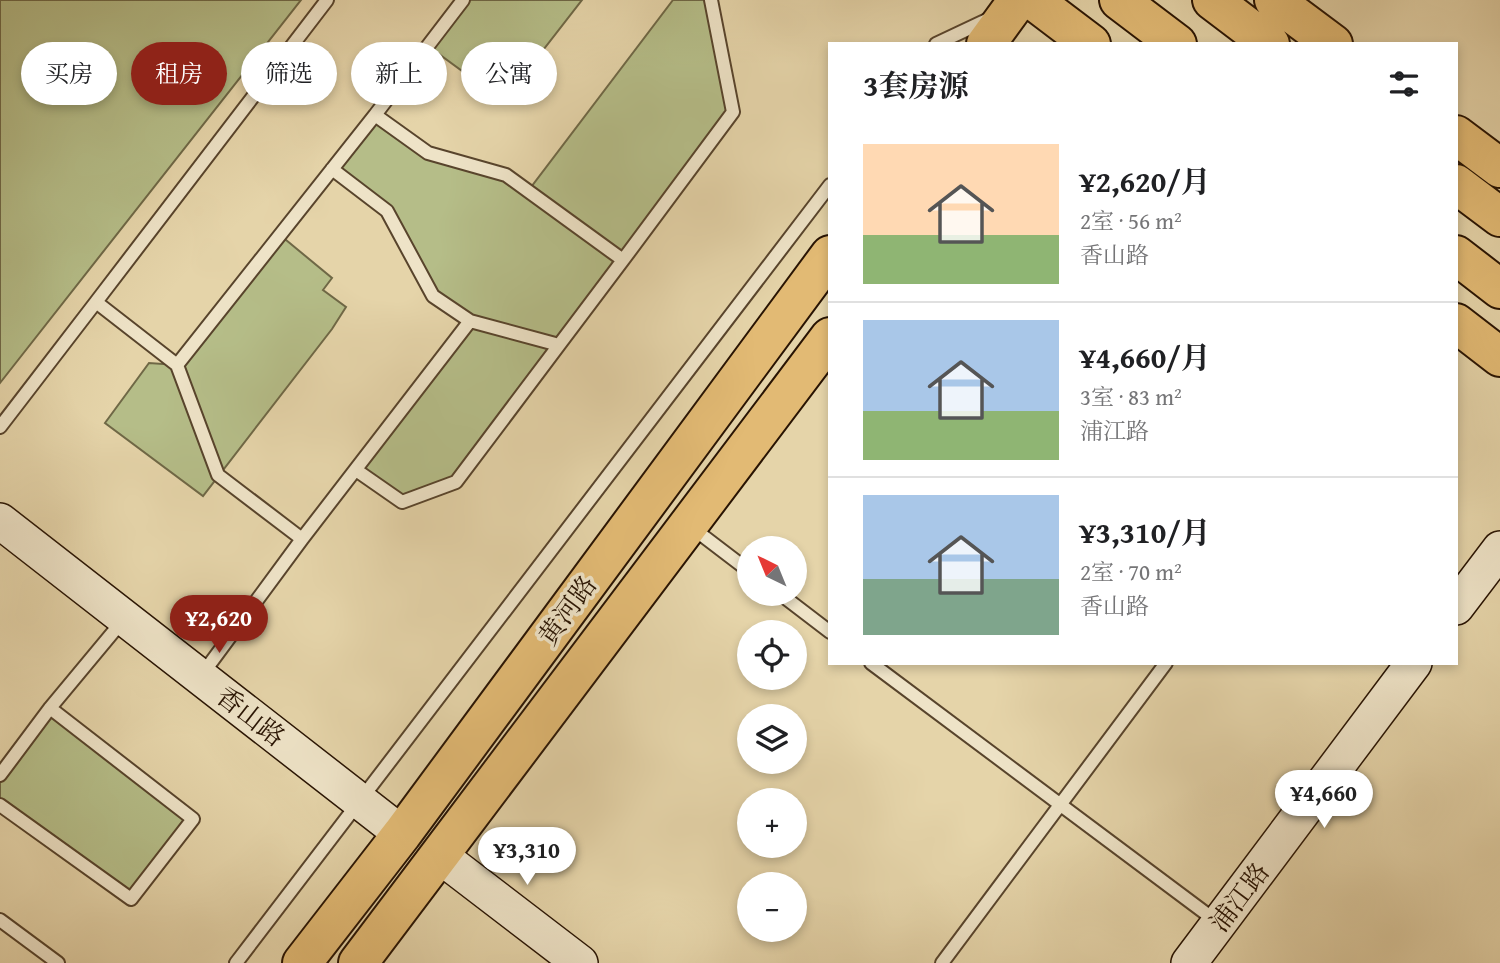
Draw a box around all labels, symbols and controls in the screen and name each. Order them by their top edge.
chip: 买房 [21,42,117,105]
chip: 租房 [131,42,227,105]
chip: 筛选 [241,42,337,105]
chip: 新上 [351,42,447,105]
chip: 公寓 [461,42,557,105]
text: 3套房源 [863,63,969,107]
icon: filters [1385,65,1423,103]
text: ¥2,620/月 [1080,159,1211,203]
icon: home [919,172,1003,256]
text: 2室 · 56 m² [1080,204,1182,237]
text: 香山路 [1080,238,1149,271]
text: ¥4,660/月 [1080,335,1211,379]
icon: home [919,348,1003,432]
text: 3室 · 83 m² [1080,380,1182,413]
text: 浦江路 [1080,414,1149,447]
text: ¥3,310/月 [1080,510,1211,554]
icon: home [919,523,1003,607]
north arrow [737,536,807,606]
map controls [737,536,807,942]
text: 2室 · 70 m² [1080,555,1182,588]
street label: 黄河路 [528,567,606,653]
text: 香山路 [1080,589,1149,622]
pin: ¥2,620 [162,596,276,655]
text: ¥2,620 [186,601,252,634]
button: locate [737,620,807,690]
street label: 香山路 [208,677,294,755]
button: layers [737,704,807,774]
pin: ¥4,660 [1267,770,1381,830]
text: ¥4,660 [1291,776,1357,809]
button: + [737,788,807,858]
pin: ¥3,310 [470,828,584,887]
text: ¥3,310 [494,833,560,866]
street label: 浦江路 [1200,854,1278,940]
button: − [737,872,807,942]

